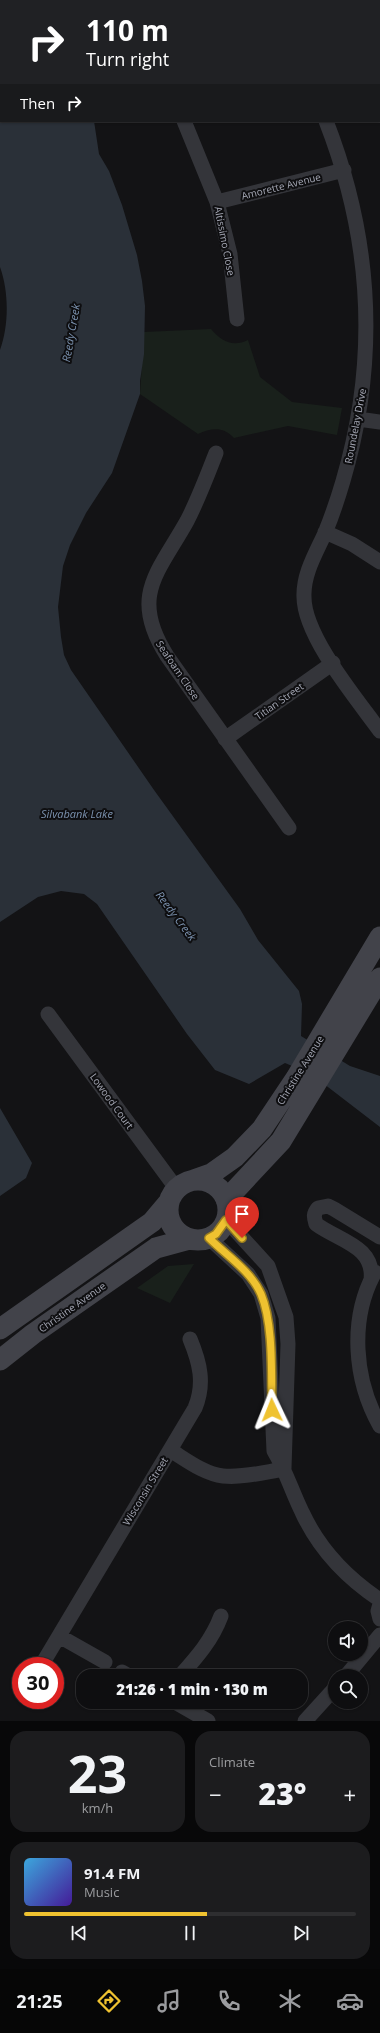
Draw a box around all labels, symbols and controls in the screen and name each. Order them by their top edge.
text: 110 m [86,11,169,49]
icon: right [20,16,72,68]
text: Turn right [86,47,169,71]
icon: right [63,92,85,114]
text: Then [20,93,55,113]
street label: Amorette Avenue [240,169,323,203]
street label: Altissimo Close [211,205,239,277]
water label: Reedy Creek [58,302,83,363]
street label: Roundelay Drive [341,387,369,465]
street label: Seafoam Close [153,638,203,703]
street label: Titian Street [252,679,306,723]
water label: Silvabank Lake [41,806,113,821]
water label: Reedy Creek [153,888,200,944]
street label: Christine Avenue [273,1032,327,1107]
street label: Lowood Court [87,1070,137,1132]
pin [225,1197,259,1238]
icon: arrive [231,1203,253,1225]
street label: Christine Avenue [36,1278,109,1335]
position arrow [251,1389,293,1431]
street label: Wisconsin Street [119,1454,171,1528]
map controls [328,1621,368,1709]
button: sound [328,1621,368,1661]
speed limit sign: 30 [12,1657,64,1709]
button: search [328,1669,368,1709]
text: 21:26 · 1 min · 130 m [116,1679,268,1699]
text: 23 [68,1737,127,1808]
text: Climate [209,1753,255,1771]
text: 23° [259,1773,306,1814]
text: − [209,1779,222,1809]
text: + [343,1779,356,1809]
text: km/h [82,1799,113,1817]
text: 91.4 FM [84,1863,140,1883]
text: Music [84,1883,119,1901]
icon: previous [68,1922,90,1944]
icon: pause [179,1922,201,1944]
icon: next [290,1922,312,1944]
icon: directions [95,1987,123,2015]
icon: music [155,1987,183,2015]
icon: phone [215,1987,243,2015]
icon: climate [276,1987,304,2015]
icon: car [336,1987,364,2015]
text: 21:25 [16,1989,62,2013]

